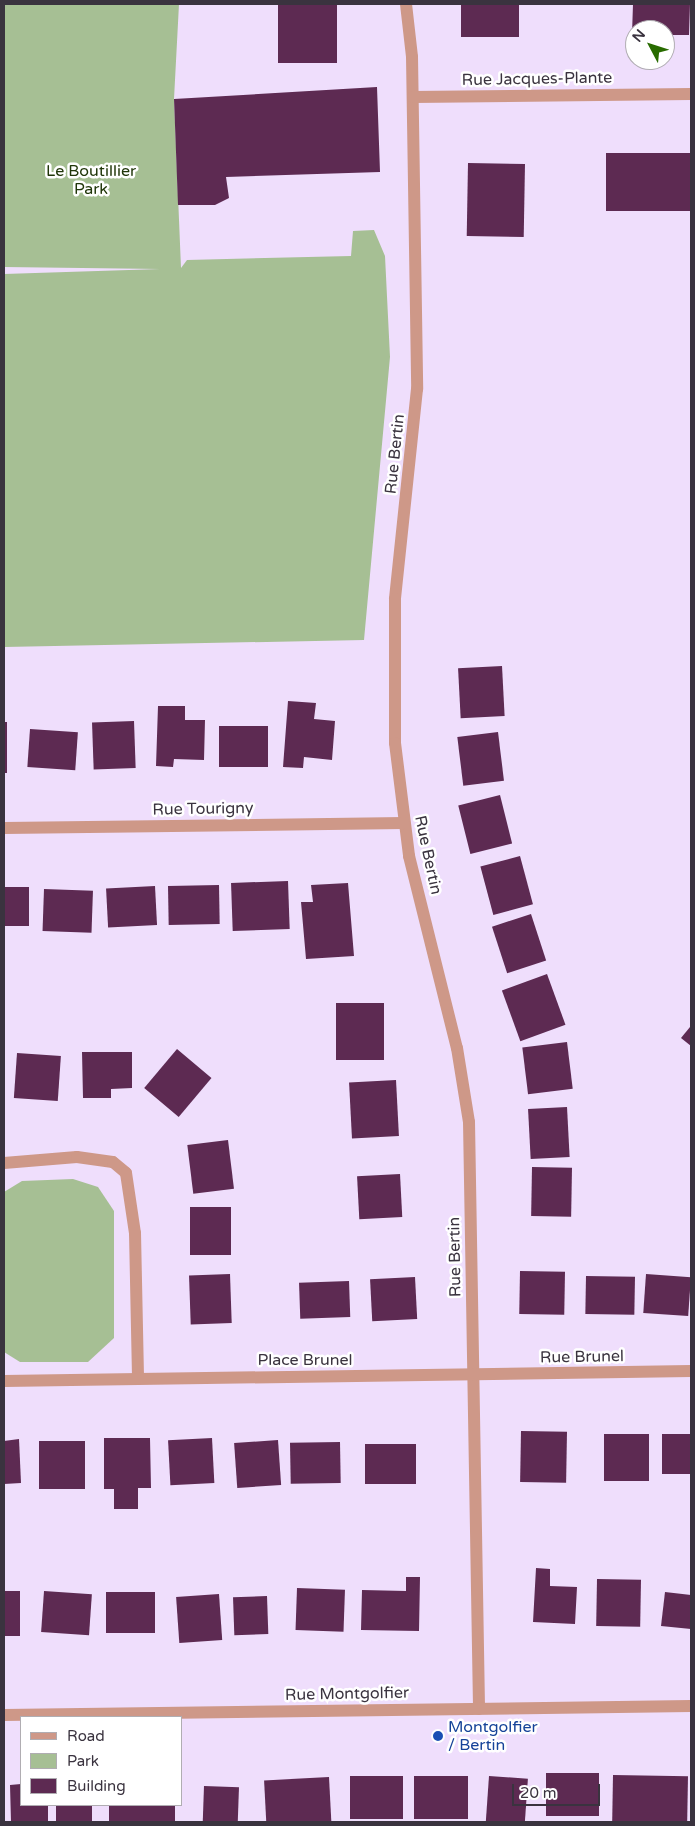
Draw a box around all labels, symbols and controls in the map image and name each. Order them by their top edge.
north arrow [625,20,675,70]
text: N [629,26,649,45]
street label: Rue Jacques-Plante [462,68,612,90]
park label: Le Boutillier Park [46,161,136,199]
street label: Rue Bertin [381,413,409,495]
street label: Rue Tourigny [152,799,254,819]
street label: Rue Bertin [410,814,446,896]
street label: Rue Bertin [445,1217,465,1297]
street label: Rue Brunel [540,1347,624,1367]
street label: Place Brunel [258,1350,352,1370]
street label: Rue Montgolfier [285,1683,409,1705]
legend [20,1716,182,1806]
place label: Montgolfier / Bertin [448,1717,538,1755]
text: Road [67,1727,105,1745]
marker: Montgolfier / Bertin [432,1730,444,1742]
text: Park [67,1752,99,1770]
scale bar [515,1774,602,1806]
text: Building [67,1777,126,1795]
text: 20 m [520,1784,557,1802]

